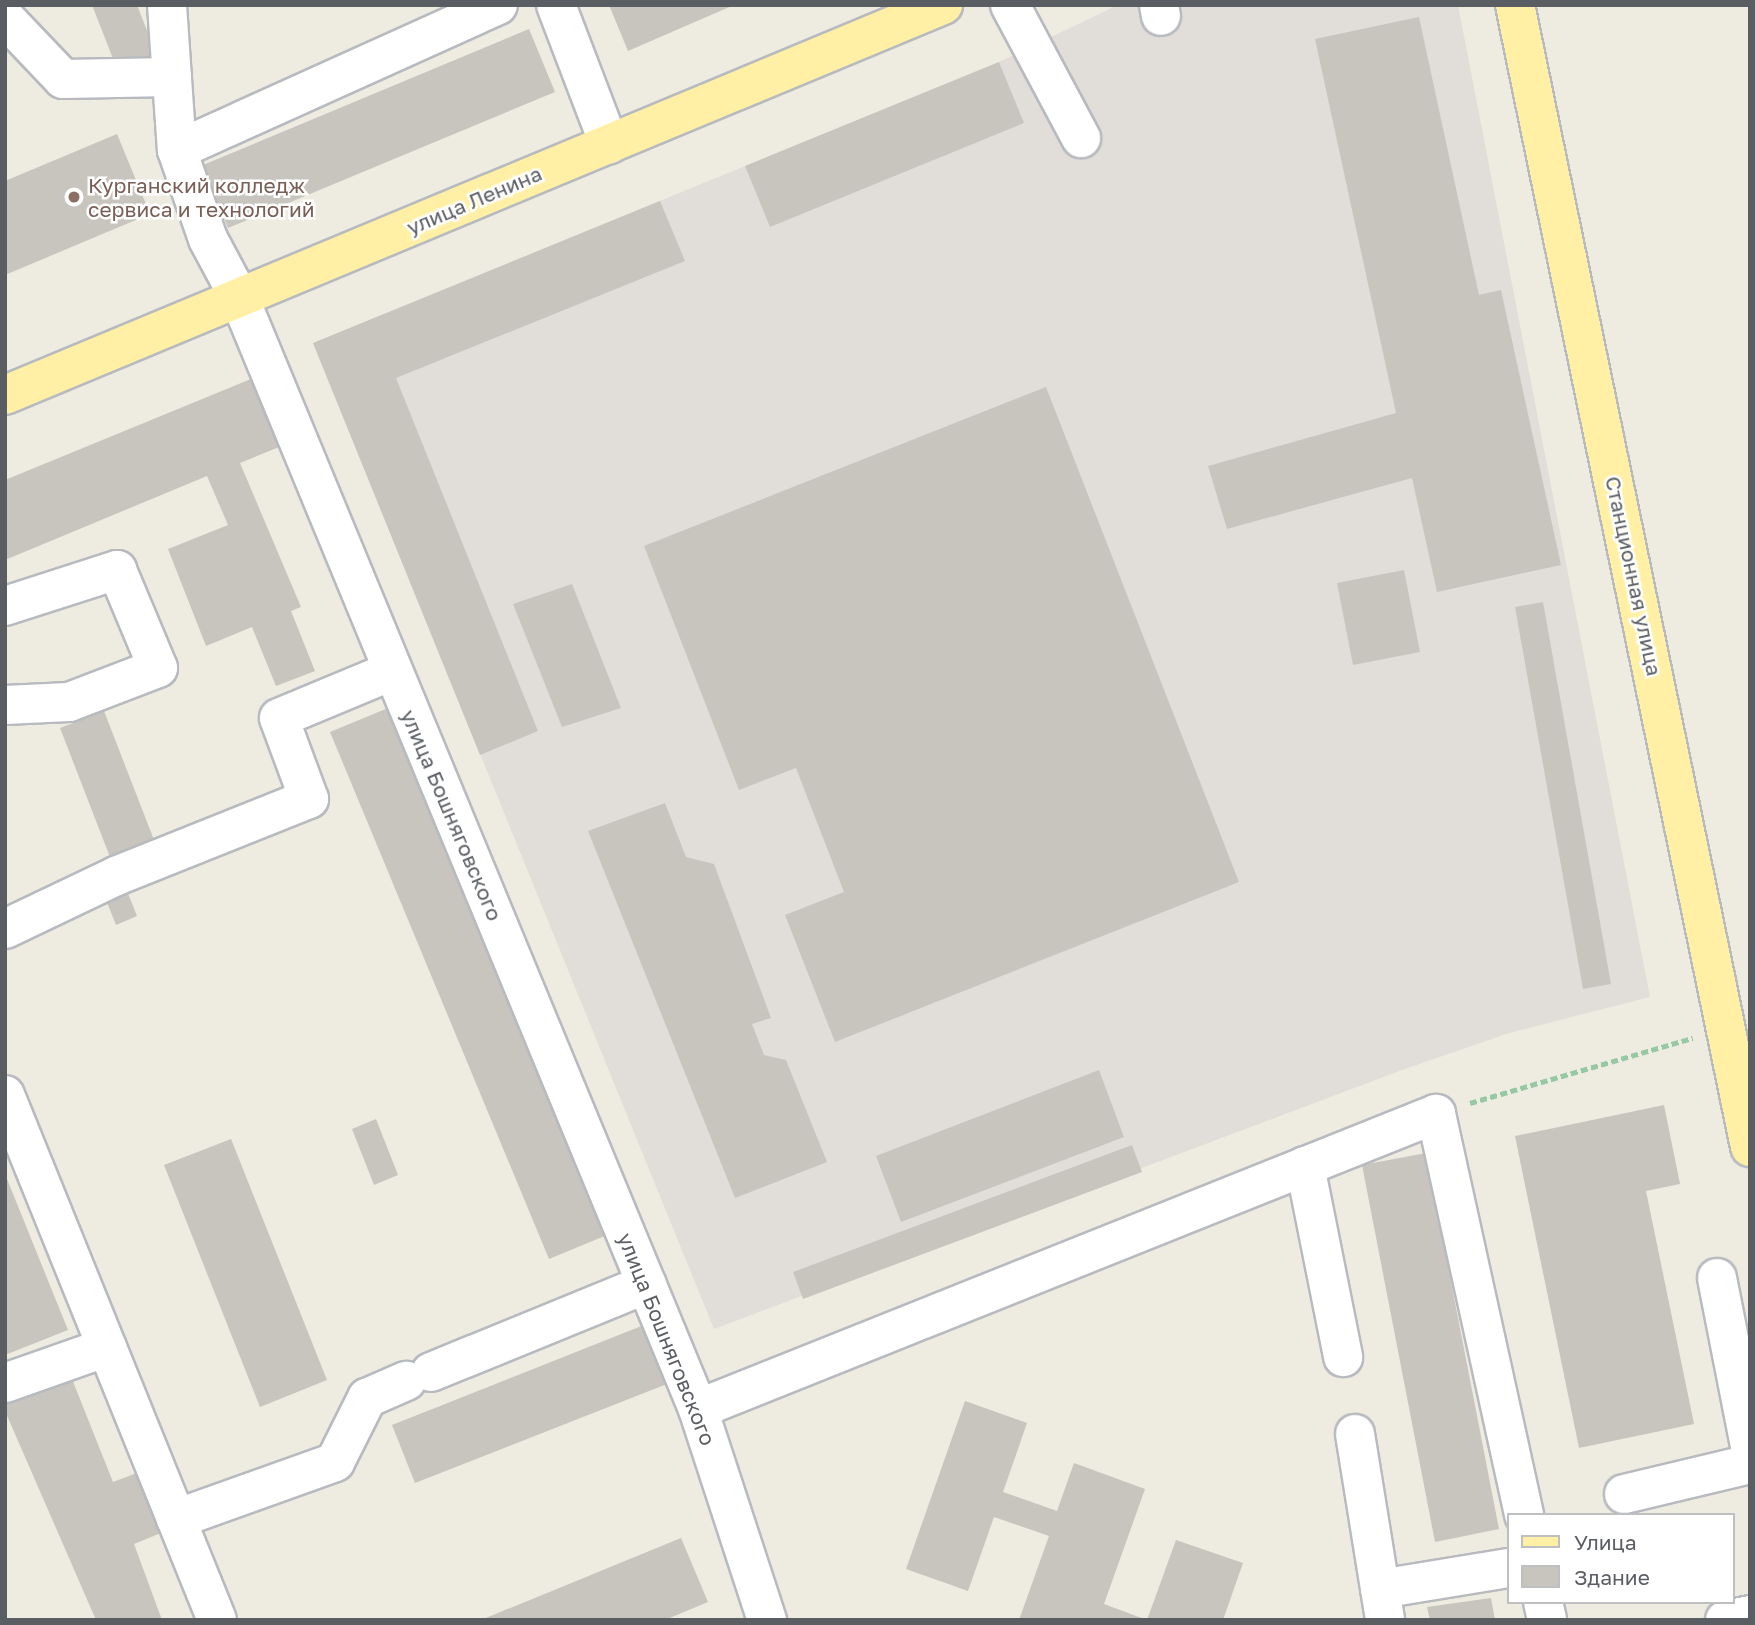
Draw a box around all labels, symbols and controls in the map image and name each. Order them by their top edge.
street label: улица Ленина [403,160,545,240]
place label: Курганский колледж сервиса и технологий [88,172,315,222]
marker: Курганский колледж сервиса и технологий [66,189,82,205]
street label: Станционная улица [1601,474,1667,678]
street label: улица Бошняговского [396,706,508,924]
street label: улица Бошняговского [613,1229,721,1449]
legend [1506,1513,1734,1604]
text: Улица [1574,1529,1637,1555]
text: Здание [1574,1564,1650,1590]

